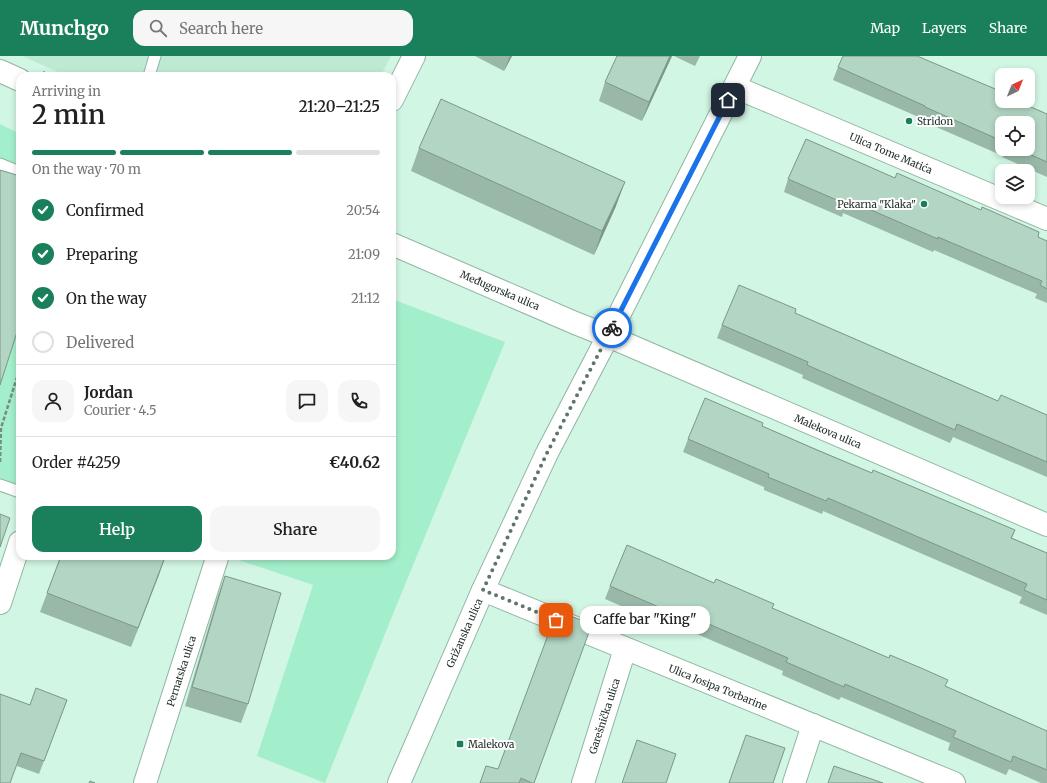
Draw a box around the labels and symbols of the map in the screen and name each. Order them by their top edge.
north arrow [995,68,1035,108]
pin [711,83,745,117]
place label: Stridon [917,115,953,128]
marker: Stridon [904,116,914,126]
street label: Ulica Tome Matića [847,130,935,177]
place label: Pekarna "Klaka" [837,198,916,211]
marker: Pekarna "Klaka" [919,199,929,209]
street label: Međugorska ulica [458,268,542,313]
courier [592,308,632,348]
street label: Malekova ulica [792,411,864,452]
street label: Grižanska ulica [443,596,486,670]
pin [539,603,573,637]
callout: Caffe bar "King" [580,606,710,634]
street label: Pernatska ulica [164,634,199,708]
street label: Ulica Josipa Torbarine [667,662,769,713]
street label: Garešnička ulica [586,676,623,756]
place label: Malekova [468,738,515,751]
marker: Malekova [455,739,465,749]

